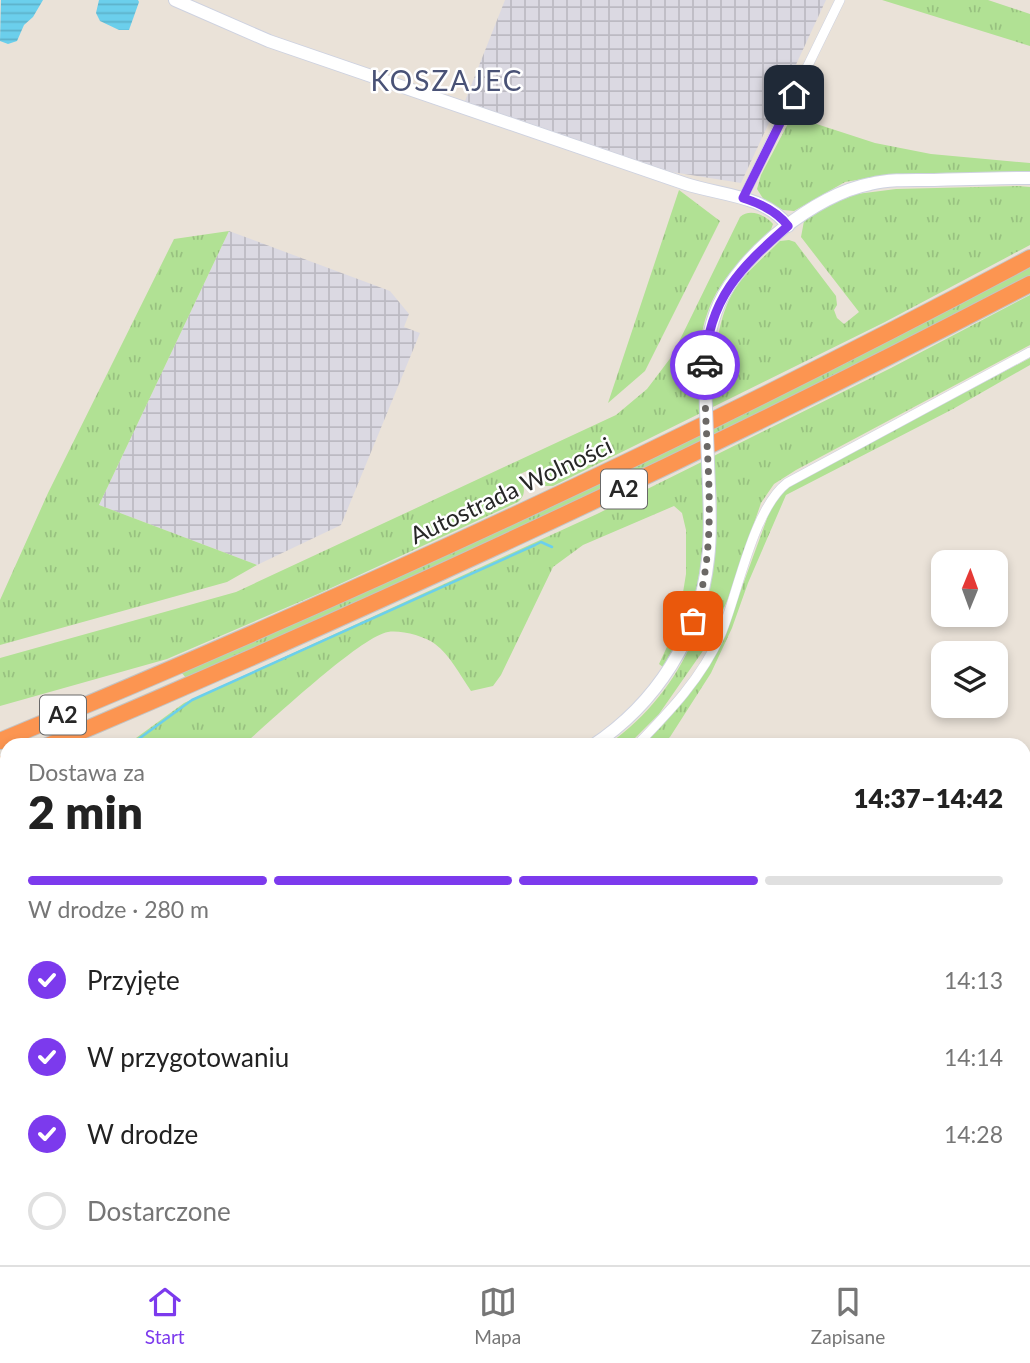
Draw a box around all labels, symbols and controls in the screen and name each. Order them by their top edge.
district label: KOSZAJEC [370,63,524,97]
pin [764,65,824,125]
icon: home [775,76,813,114]
courier [670,330,740,400]
icon: car [686,346,724,384]
street label: Autostrada Wolności [405,430,616,549]
road number: A2 [601,470,647,509]
north arrow [931,550,1008,626]
map controls [931,550,1008,718]
pin [663,591,723,651]
icon: bag [674,602,712,640]
button: layers [931,641,1008,718]
road number: A2 [40,695,86,734]
text: Dostawa za [28,758,145,786]
text: 14:37–14:42 [853,782,1003,814]
text: 2 min [28,784,143,839]
text: W drodze · 280 m [28,895,209,923]
icon: check [28,961,66,999]
text: Przyjęte [87,964,180,996]
text: 14:13 [944,966,1003,994]
icon: check [28,1038,66,1076]
text: W przygotowaniu [87,1041,289,1073]
text: 14:14 [944,1043,1003,1071]
icon: check [28,1115,66,1153]
text: W drodze [87,1118,198,1150]
text: 14:28 [944,1120,1003,1148]
text: Dostarczone [87,1195,231,1227]
tab: Start [145,1283,185,1348]
tab: Mapa [474,1283,521,1348]
tab: Zapisane [811,1283,885,1348]

